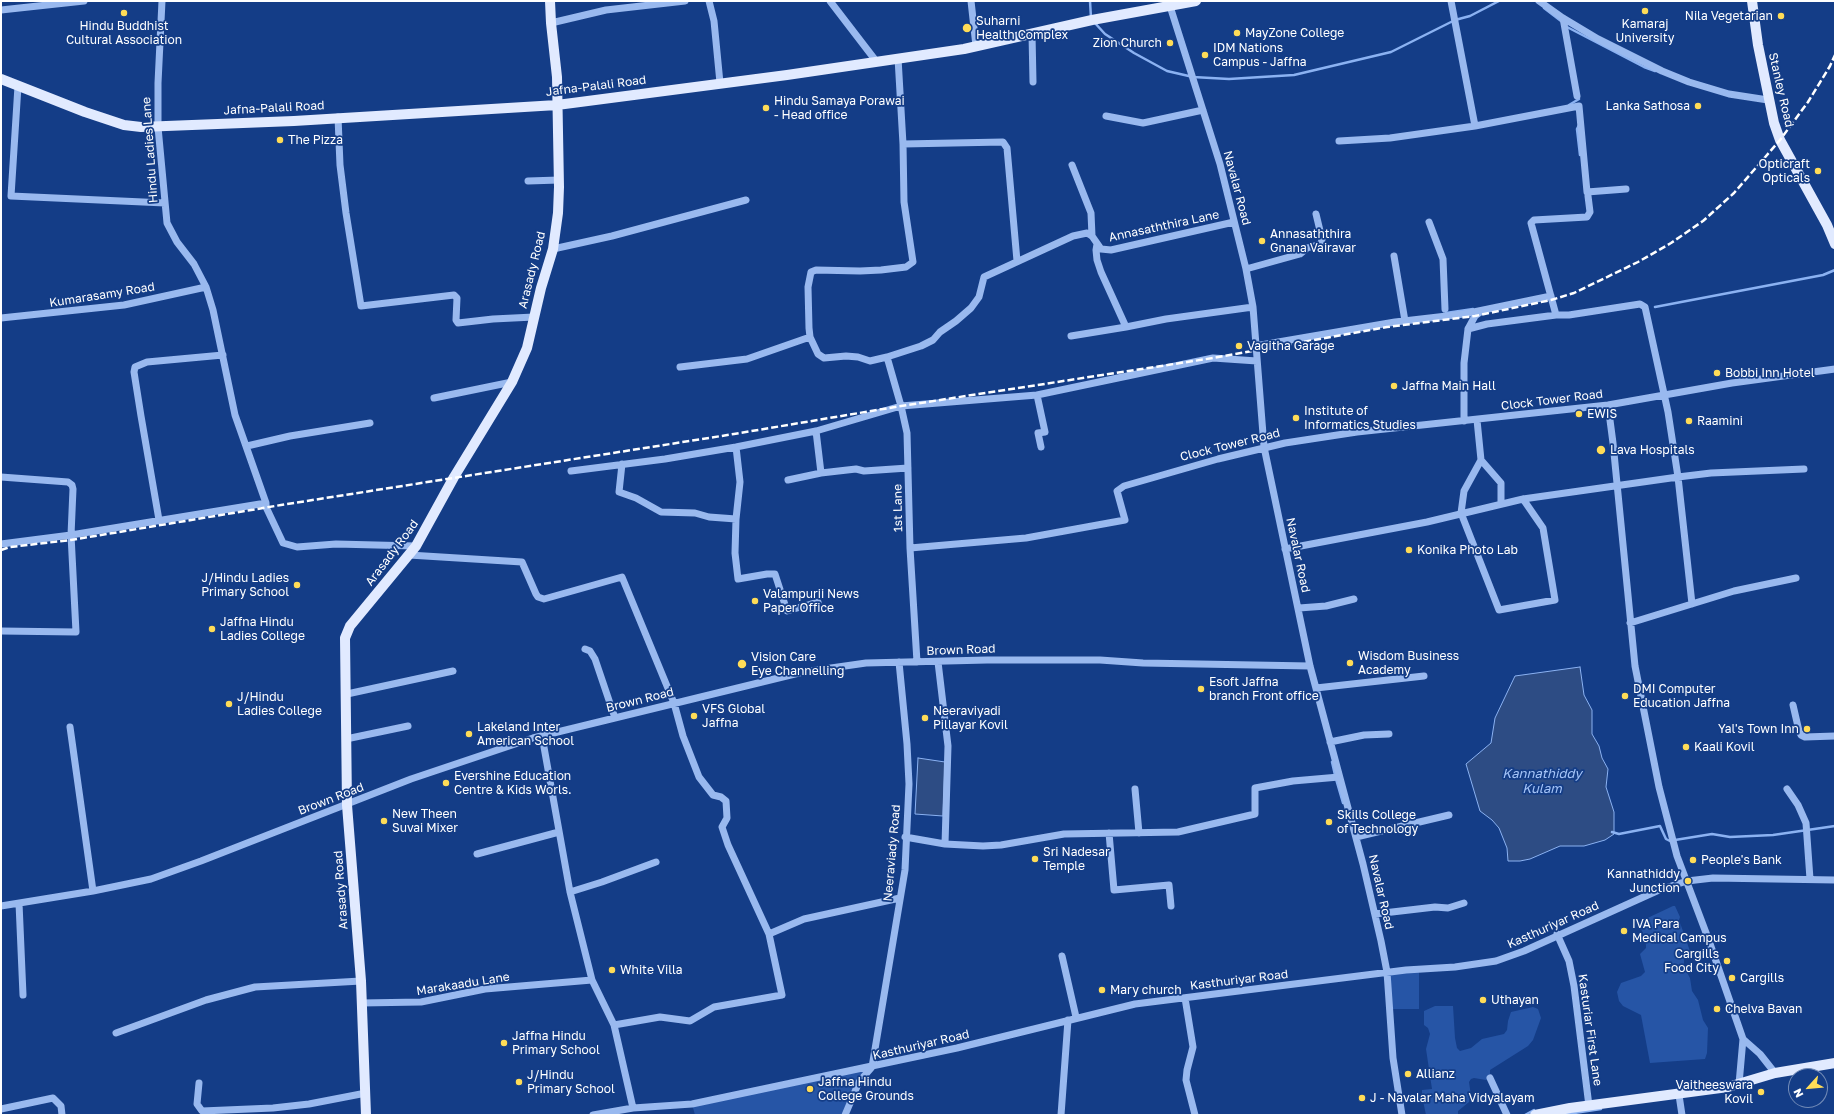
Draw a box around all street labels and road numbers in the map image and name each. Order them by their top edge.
street label: Stanley Road [1765,51,1797,129]
street label: Jafna-Palali Road [545,73,647,99]
street label: Hindu Ladies Lane [139,97,161,203]
street label: Jafna-Palali Road [223,98,325,118]
street label: Navalar Road [1220,149,1254,227]
street label: Annasaththira Lane [1107,207,1221,245]
street label: Arasady Road [515,230,549,310]
street label: Kumarasamy Road [48,280,156,310]
street label: Clock Tower Road [1500,387,1604,413]
street label: Clock Tower Road [1179,426,1281,464]
street label: 1st Lane [890,484,906,532]
street label: Navalar Road [1283,516,1313,594]
street label: Arasady Road [362,517,422,589]
street label: Brown Road [926,642,996,658]
street label: Brown Road [605,685,675,715]
street label: Brown Road [296,780,366,818]
street label: Neeraviady Road [881,804,903,902]
street label: Arasady Road [331,850,351,930]
street label: Navalar Road [1365,853,1397,931]
street label: Kasthuriyar Road [1505,898,1601,952]
street label: Kasthuriyar Road [1189,967,1289,993]
street label: Marakaadu Lane [415,970,511,998]
street label: Kasturiar First Lane [1575,973,1605,1087]
street label: Kasthuriyar Road [871,1027,971,1063]

